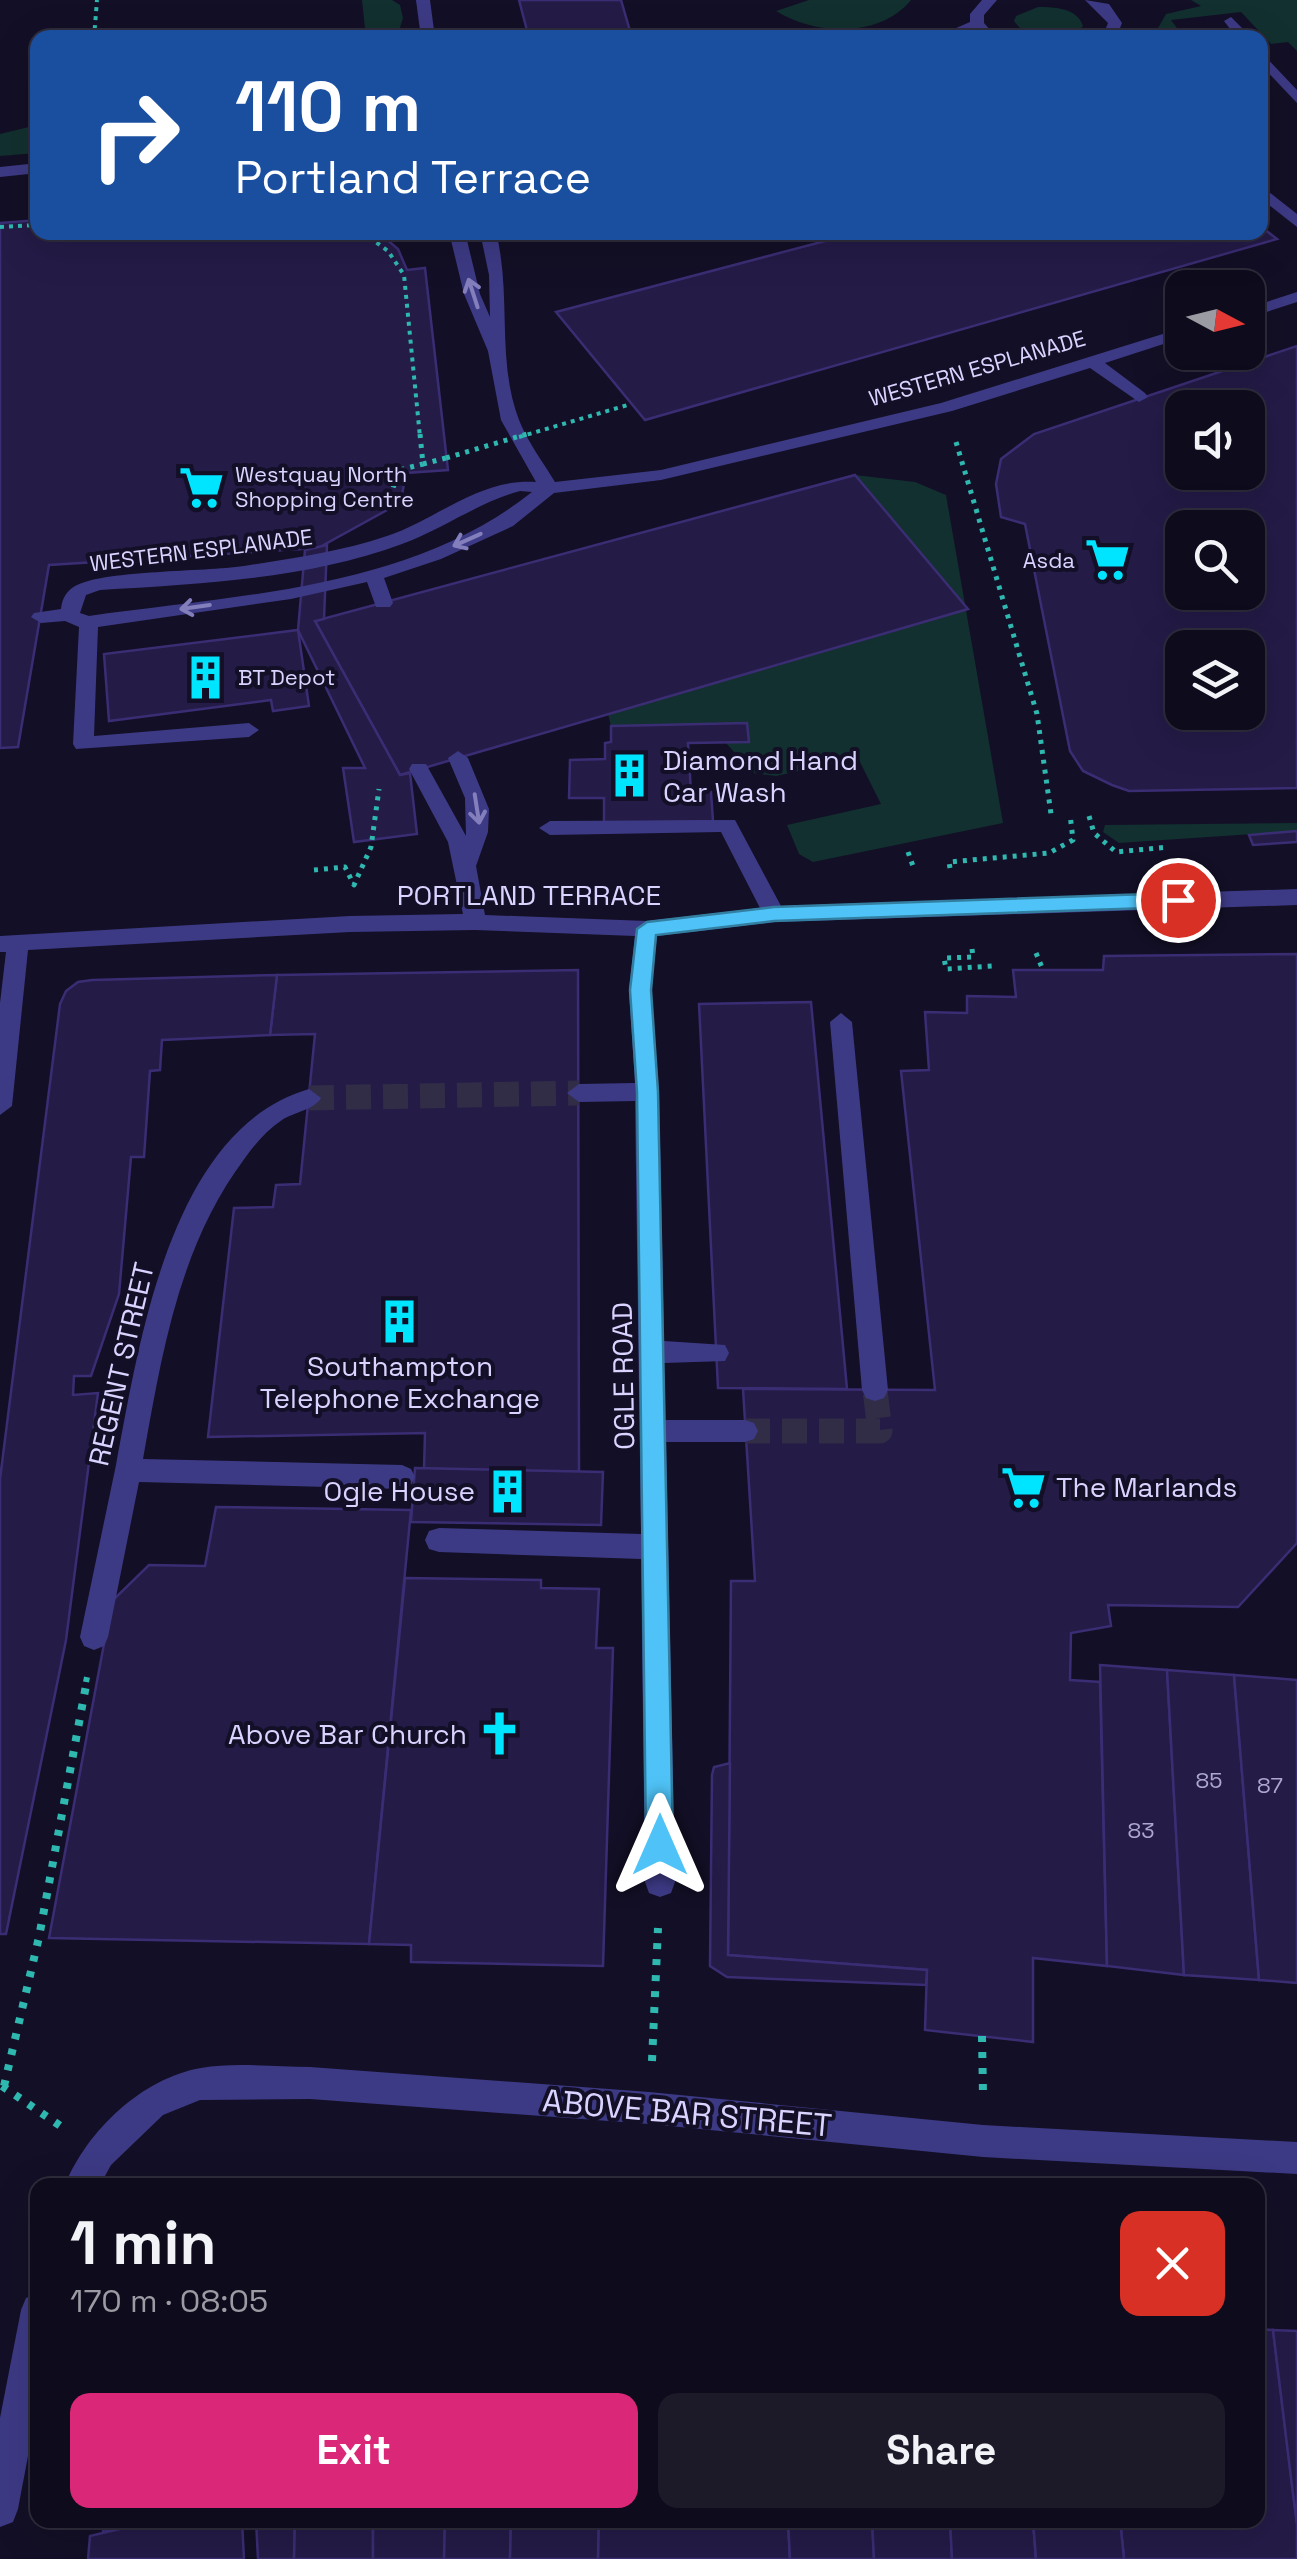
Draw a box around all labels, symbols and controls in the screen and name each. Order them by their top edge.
text: 110 m [235,62,421,151]
icon: right [70,70,200,200]
text: Portland Terrace [235,149,591,206]
north arrow [1165,270,1265,370]
map controls [1165,270,1265,730]
one-way arrow [463,277,481,309]
street label: WESTERN ESPLANADE [865,324,1089,412]
button: sound [1165,390,1265,490]
place label: Westquay North Shopping Centre [235,460,414,513]
supermarket icon: Westquay North Shopping Centre [178,463,226,511]
button: search [1165,510,1265,610]
street label: WESTERN ESPLANADE [88,522,314,578]
one-way arrow [453,531,483,550]
supermarket icon: Asda [1084,536,1132,584]
place label: Asda [1023,546,1075,574]
one-way arrow [179,598,211,616]
button: layers [1165,630,1265,730]
building icon: BT Depot [181,653,229,701]
place label: BT Depot [238,663,335,691]
place label: Diamond Hand Car Wash [663,742,858,810]
building icon: Diamond Hand Car Wash [606,752,654,800]
one-way arrow [469,792,487,825]
pin [1136,858,1221,943]
icon: arrive [1151,873,1206,928]
street label: PORTLAND TERRACE [397,877,661,913]
street label: REGENT STREET [80,1259,162,1469]
building icon: Southampton Telephone Exchange [376,1297,424,1345]
street label: OGLE ROAD [604,1302,642,1450]
place label: Southampton Telephone Exchange [260,1348,540,1416]
supermarket icon: The Marlands [999,1463,1047,1511]
building icon: Ogle House [484,1467,532,1515]
place label: The Marlands [1056,1469,1237,1505]
place label: Ogle House [324,1473,475,1509]
church icon: Above Bar Church [476,1710,524,1758]
place label: Above Bar Church [228,1716,467,1752]
house number: 85 [1196,1766,1222,1794]
house number: 87 [1257,1771,1283,1799]
position arrow [608,1793,712,1897]
house number: 83 [1128,1816,1155,1844]
street label: ABOVE BAR STREET [541,2080,833,2146]
text: 1 min [70,2205,217,2282]
button: close [1120,2211,1225,2316]
text: 170 m · 08:05 [70,2281,268,2321]
button: Exit [70,2393,638,2508]
button: Share [658,2393,1225,2508]

